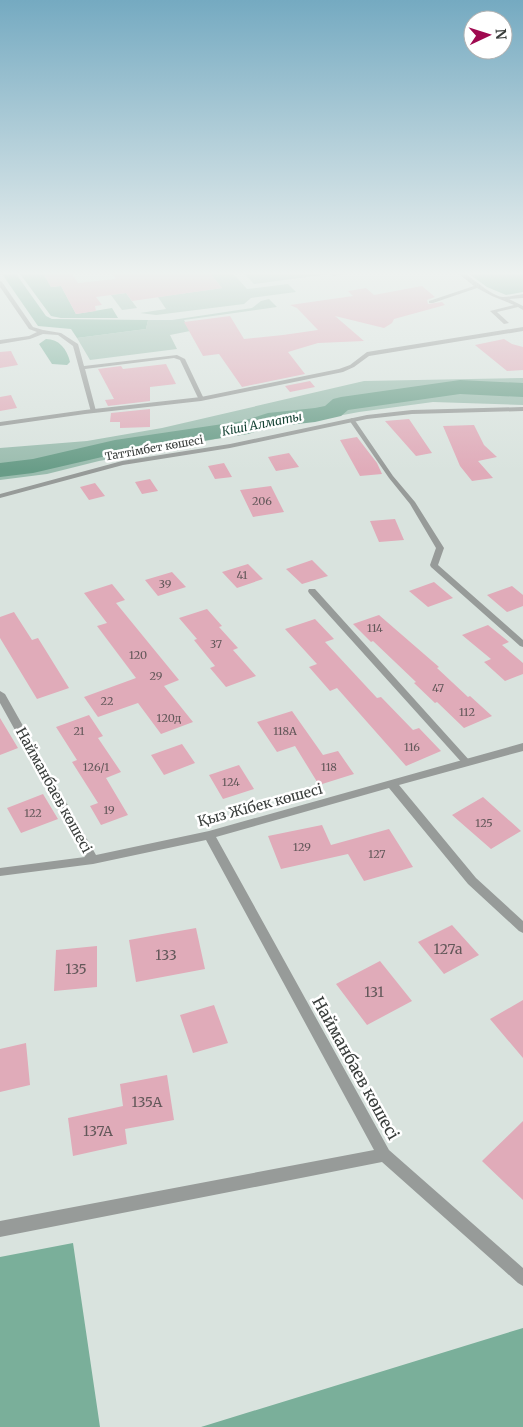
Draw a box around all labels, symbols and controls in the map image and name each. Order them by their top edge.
north arrow [463,10,513,60]
text: N [492,28,510,40]
water label: Кіші Алматы [221,408,304,439]
street label: Таттімбет көшесі [104,432,205,464]
house number: 206 [252,494,272,508]
house number: 41 [237,568,247,582]
house number: 39 [159,577,172,591]
house number: 114 [367,621,383,635]
house number: 37 [210,637,222,651]
house number: 120 [129,648,147,662]
house number: 29 [150,669,163,683]
house number: 47 [432,681,444,695]
house number: 22 [101,694,113,708]
house number: 112 [459,705,475,719]
house number: 120д [157,711,182,725]
street label: Найманбаев көшесі [12,724,96,856]
house number: 21 [73,724,85,738]
house number: 118А [273,724,297,738]
house number: 116 [404,740,420,754]
house number: 126/1 [83,760,109,774]
house number: 118 [321,760,337,774]
house number: 124 [222,775,240,789]
street label: Қыз Жібек көшесі [196,780,325,830]
house number: 19 [103,803,115,817]
house number: 122 [24,806,42,820]
house number: 125 [475,816,493,830]
house number: 129 [293,840,311,854]
house number: 127 [368,847,386,861]
house number: 127а [434,940,463,958]
house number: 133 [155,946,177,964]
house number: 135 [65,960,87,978]
house number: 131 [364,983,384,1001]
street label: Найманбаев көшесі [308,993,404,1143]
house number: 135А [132,1093,163,1111]
house number: 137А [83,1122,113,1140]

